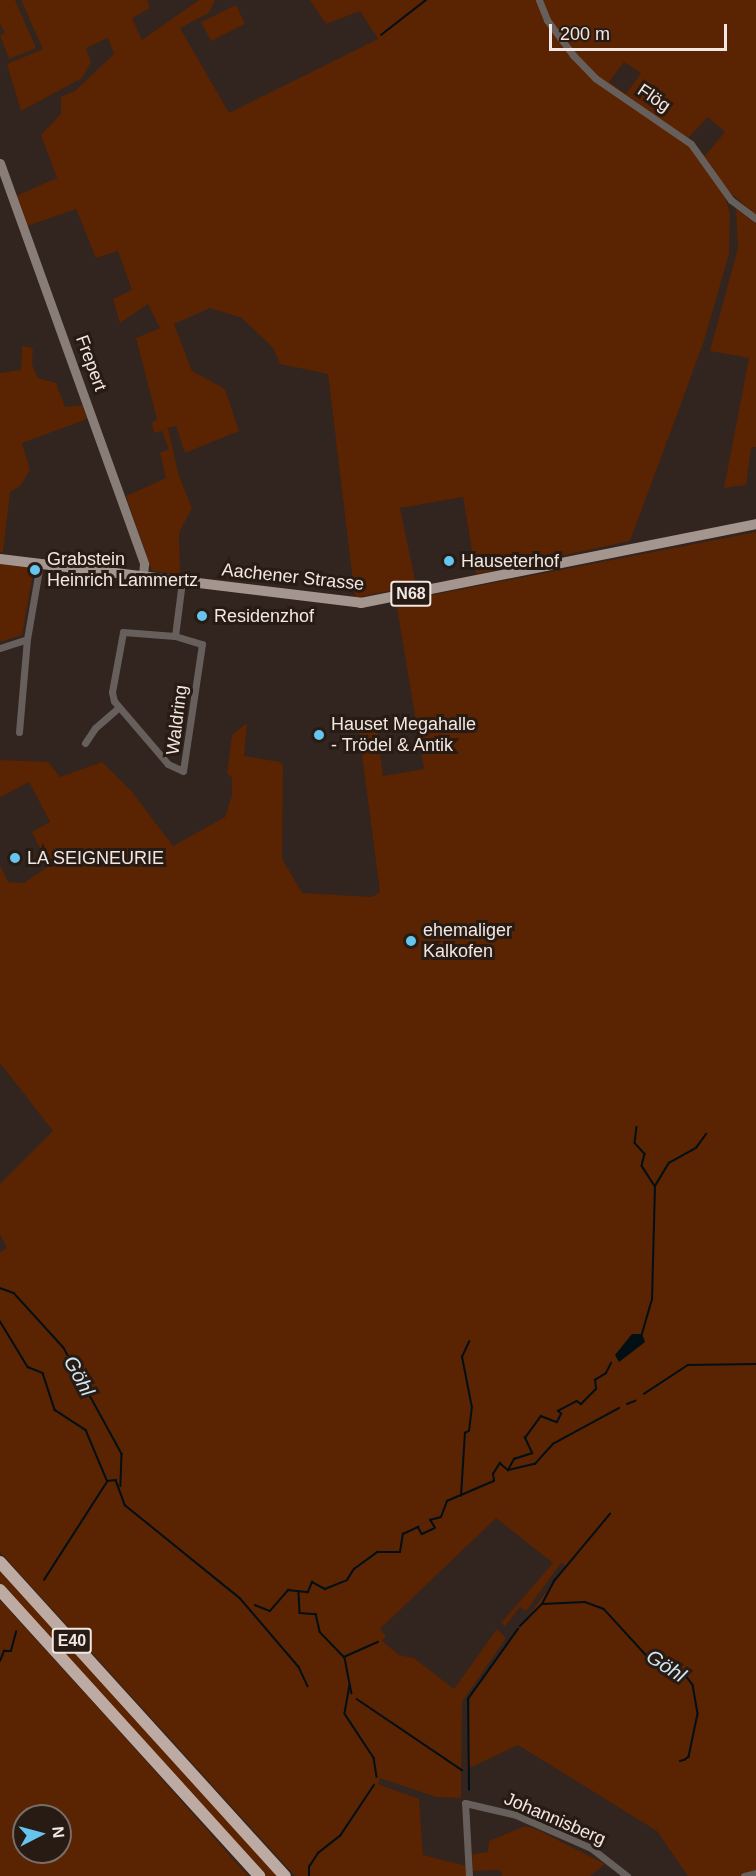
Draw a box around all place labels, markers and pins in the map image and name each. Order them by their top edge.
place label: Grabstein Heinrich Lammertz [47,549,198,592]
place label: Hauseterhof [461,550,559,572]
marker: Hauseterhof [442,554,456,568]
marker: Grabstein Heinrich Lammertz [28,563,42,577]
place label: Residenzhof [214,605,314,627]
marker: Residenzhof [195,609,209,623]
place label: Hauset Megahalle - Trödel & Antik [331,714,476,756]
marker: Hauset Megahalle - Trödel & Antik [312,728,326,742]
place label: LA SEIGNEURIE [27,847,165,869]
marker: LA SEIGNEURIE [8,851,22,865]
place label: ehemaliger Kalkofen [423,920,512,962]
marker: ehemaliger Kalkofen [404,934,418,948]

